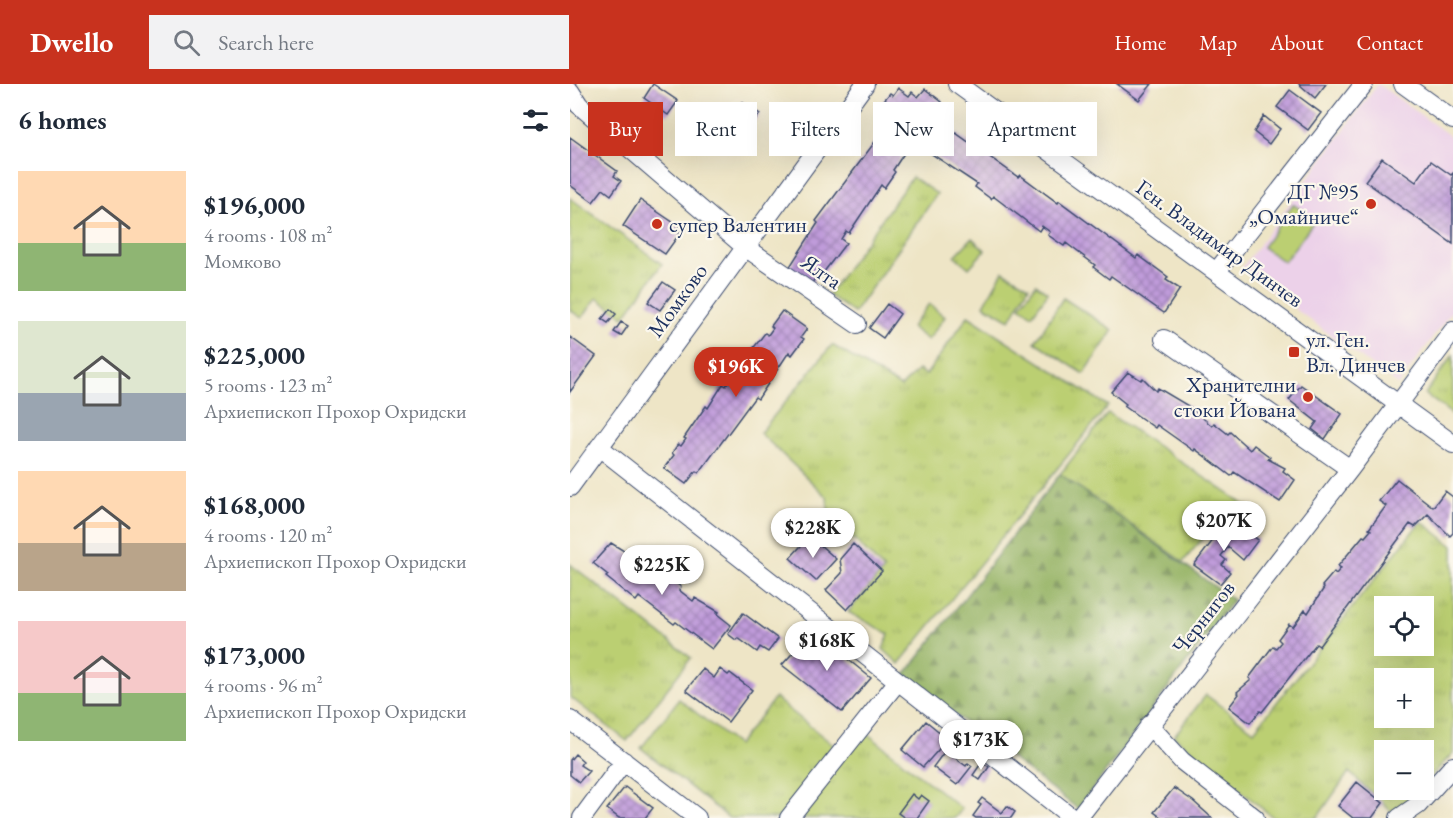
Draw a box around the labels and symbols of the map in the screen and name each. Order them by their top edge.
street label: Ген. Владимир Динчев [1130,173,1309,314]
place label: ДГ №95 „Омайниче“ [1249,177,1359,231]
marker: ДГ №95 „Омайниче“ [1364,197,1378,211]
place label: супер Валентин [669,210,807,239]
marker: супер Валентин [650,217,664,231]
street label: Ялта [795,247,848,296]
street label: Момково [641,257,714,343]
place label: ул. Ген. Вл. Динчев [1306,325,1405,379]
marker: ул. Ген. Вл. Динчев [1287,345,1301,359]
pin: $196K [694,347,778,398]
place label: Хранителни стоки Йована [1174,370,1296,424]
marker: Хранителни стоки Йована [1301,390,1315,404]
pin: $207K [1182,501,1266,552]
pin: $228K [771,508,855,559]
pin: $225K [620,545,704,596]
street label: Чернигов [1165,574,1241,660]
pin: $168K [785,621,869,672]
pin: $173K [939,720,1023,771]

